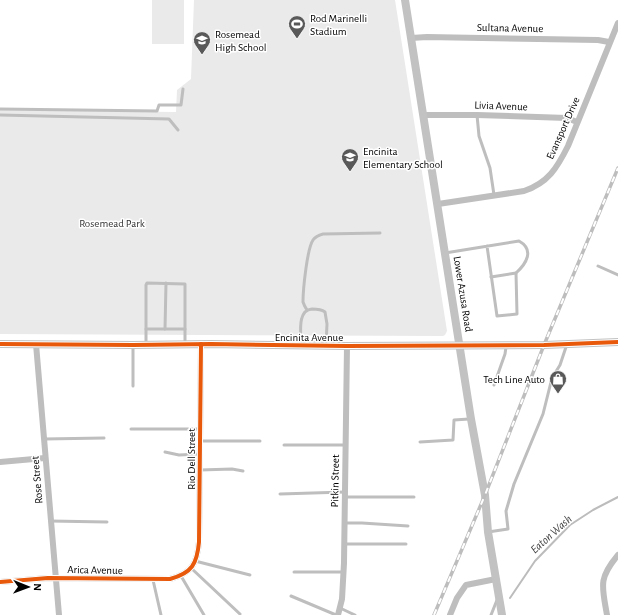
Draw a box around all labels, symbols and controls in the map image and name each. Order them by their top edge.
place label: Rod Marinelli Stadium [310,13,367,37]
sports icon: Rod Marinelli Stadium [287,14,307,39]
street label: Sultana Avenue [477,22,543,34]
place label: Rosemead High School [215,29,267,53]
school or university icon: Rosemead High School [192,30,212,55]
street label: Evansport Drive [544,95,582,161]
street label: Livia Avenue [474,100,528,112]
place label: Encinita Elementary School [363,146,443,170]
school or university icon: Encinita Elementary School [340,147,360,172]
park label: Rosemead Park [79,218,145,229]
street label: Lower Azusa Road [452,255,474,333]
street label: Encinita Avenue [275,332,343,343]
shop icon: Tech Line Auto [548,369,568,394]
place label: Tech Line Auto [483,374,545,385]
street label: Rio Dell Street [186,428,197,490]
street label: Pitkin Street [329,454,341,508]
street label: Rose Street [29,455,45,504]
water label: Eaton Wash [528,513,574,555]
street label: Arica Avenue [67,564,123,576]
north arrow [8,567,48,607]
text: N [32,583,43,591]

